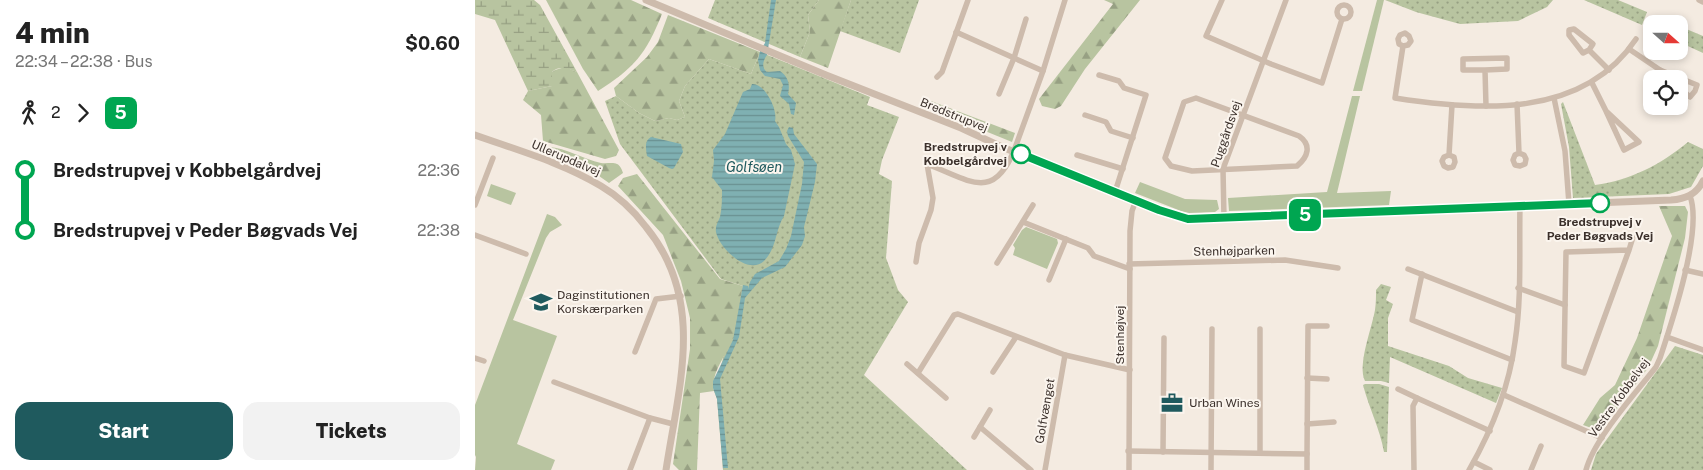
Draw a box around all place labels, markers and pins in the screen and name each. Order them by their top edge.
place label: Bredstrupvej v Kobbelgårdvej [923,140,1008,168]
marker: Bredstrupvej v Kobbelgårdvej [1011,144,1031,164]
marker: Bredstrupvej v Peder Bøgvads Vej [1590,193,1610,213]
place label: Bredstrupvej v Peder Bøgvads Vej [1547,215,1653,243]
place label: Daginstitutionen Korskærparken [557,288,650,316]
school or university icon: Daginstitutionen Korskærparken [528,289,554,315]
office icon: Urban Wines [1159,390,1185,416]
place label: Urban Wines [1189,396,1260,410]

